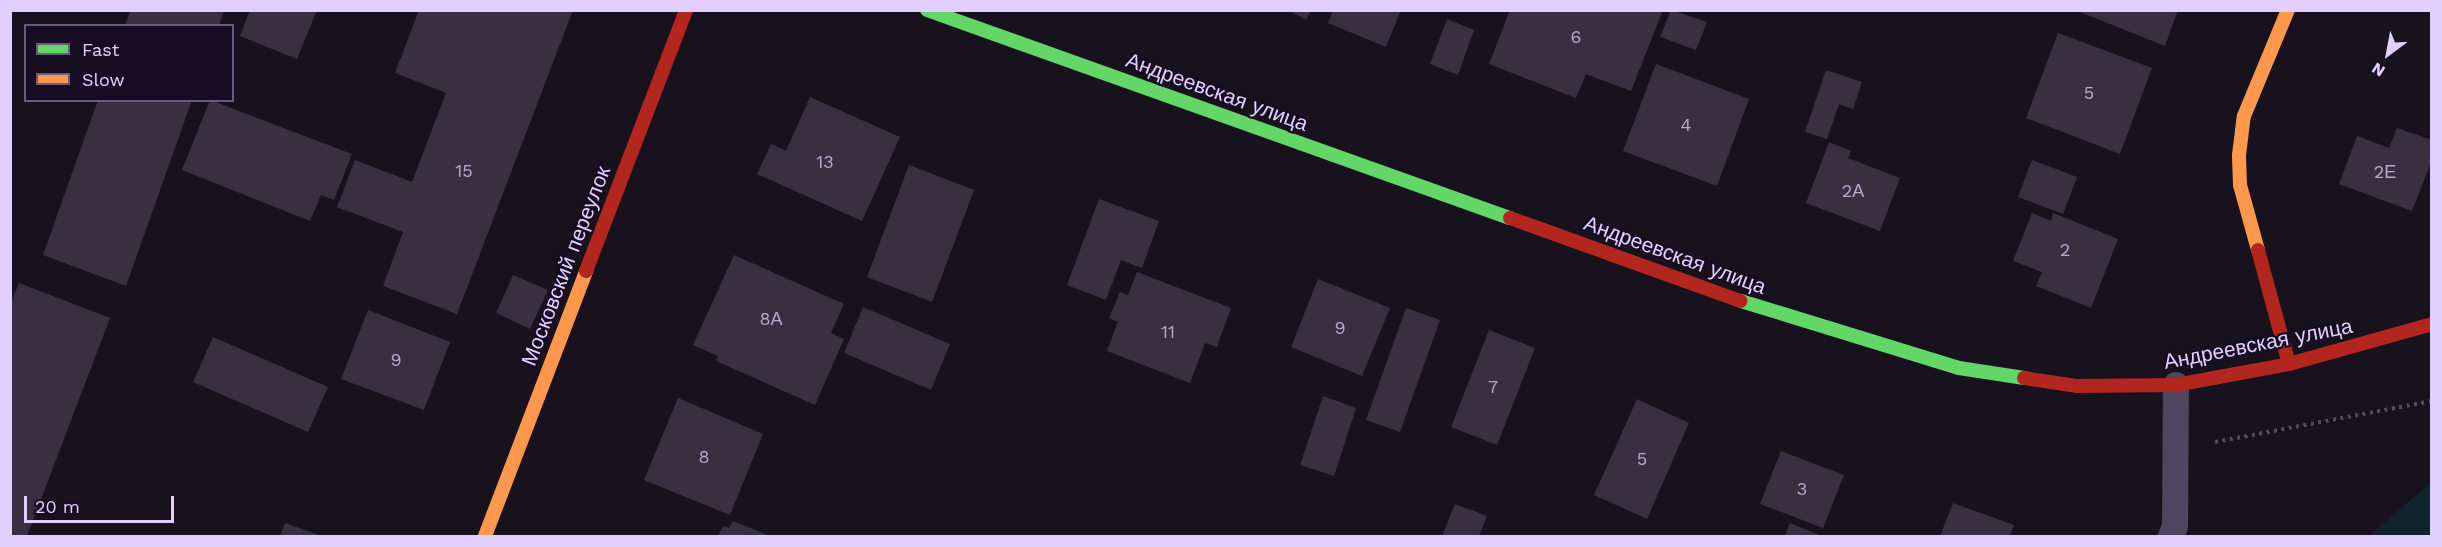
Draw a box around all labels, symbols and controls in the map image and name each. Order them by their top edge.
legend [24,24,234,102]
north arrow [2358,24,2418,84]
house number: 6 [1571,26,1581,48]
text: Fast [82,39,119,60]
street label: Андреевская улица [1123,47,1311,137]
text: N [2368,58,2388,81]
text: Slow [82,69,125,90]
house number: 5 [2084,82,2094,104]
house number: 4 [1681,114,1691,136]
house number: 13 [816,151,834,173]
house number: 15 [455,160,473,182]
house number: 2Е [2374,161,2396,183]
street label: Московский переулок [516,163,616,369]
house number: 2А [1842,180,1864,202]
street label: Андреевская улица [1581,210,1769,300]
house number: 2 [2060,239,2070,261]
house number: 8А [759,308,783,330]
street label: Андреевская улица [2161,313,2355,375]
house number: 9 [1334,317,1346,339]
house number: 11 [1161,321,1175,343]
house number: 9 [390,349,402,371]
house number: 7 [1488,376,1498,398]
house number: 8 [698,446,710,468]
house number: 5 [1637,448,1647,470]
house number: 3 [1797,478,1807,500]
scale bar [27,484,177,522]
text: 20 m [35,496,80,517]

